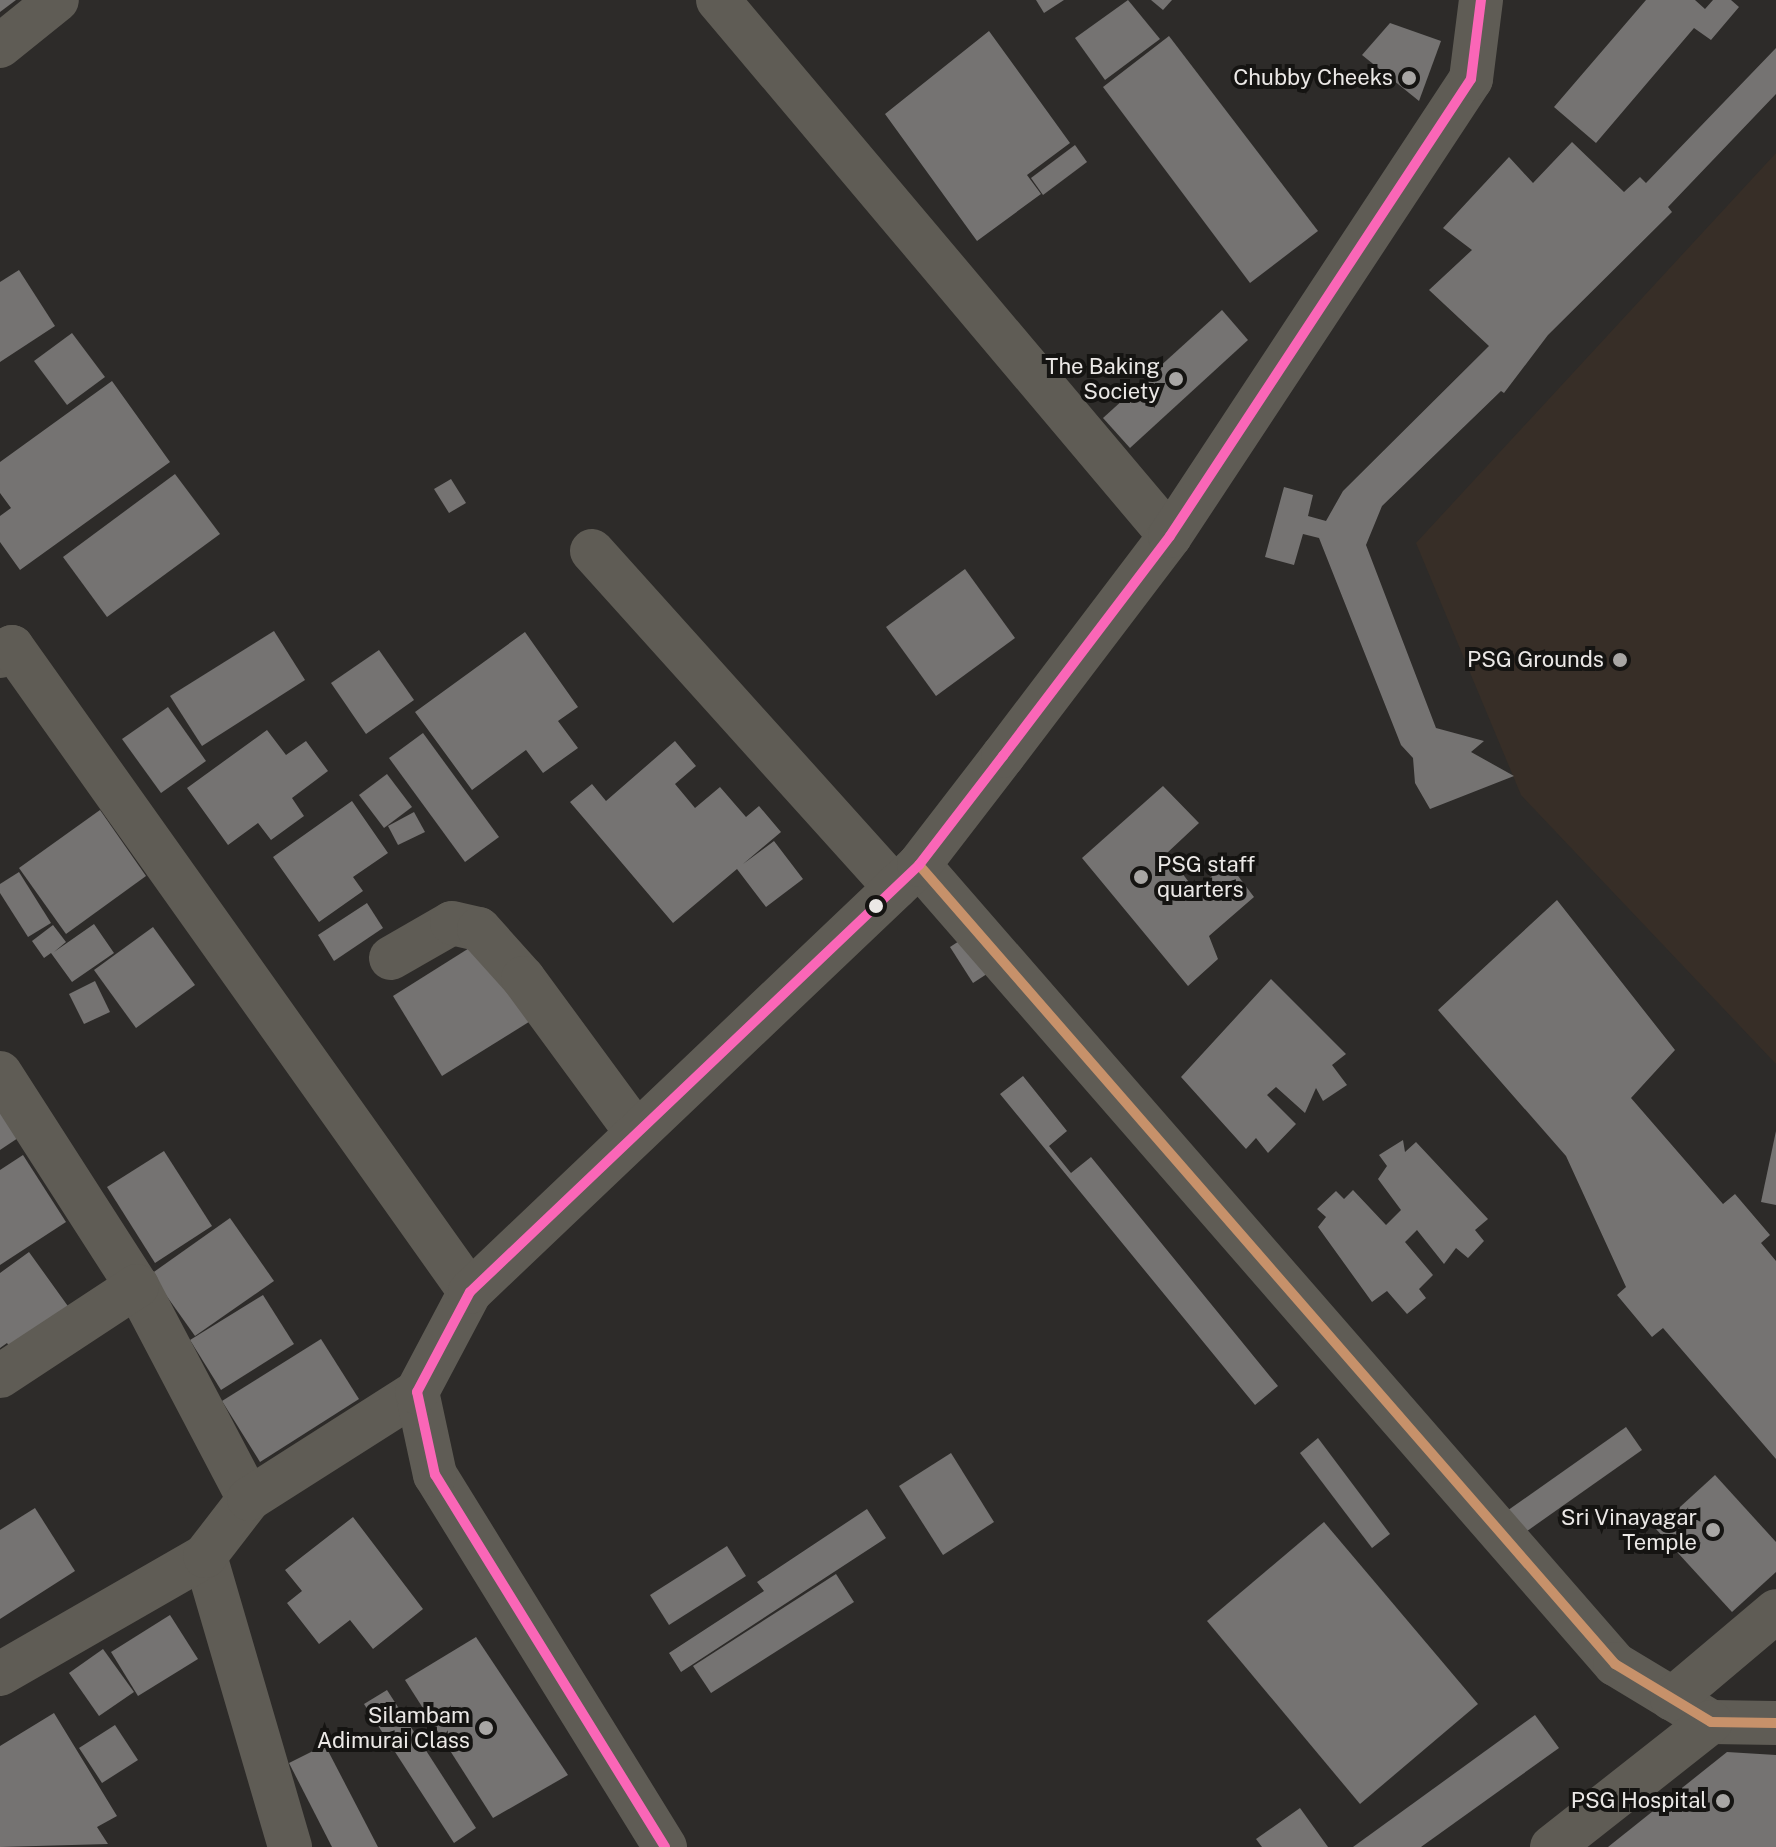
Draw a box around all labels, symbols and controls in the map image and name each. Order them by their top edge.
place label: Chubby Cheeks [1233,65,1393,91]
marker: Chubby Cheeks [1400,69,1418,87]
place label: The Baking Society [1045,353,1160,404]
marker: The Baking Society [1167,370,1185,388]
place label: PSG Grounds [1467,647,1604,673]
marker: PSG Grounds [1611,651,1629,669]
place label: PSG staff quarters [1157,851,1255,902]
marker: PSG staff quarters [1132,868,1150,886]
unlabelled marker [868,898,884,914]
place label: Sri Vinayagar Temple [1560,1504,1697,1556]
marker: Sri Vinayagar Temple [1704,1521,1722,1539]
place label: Silambam Adimurai Class [317,1702,470,1754]
marker: Silambam Adimurai Class [477,1719,495,1737]
place label: PSG Hospital [1571,1788,1707,1814]
marker: PSG Hospital [1714,1792,1732,1810]

